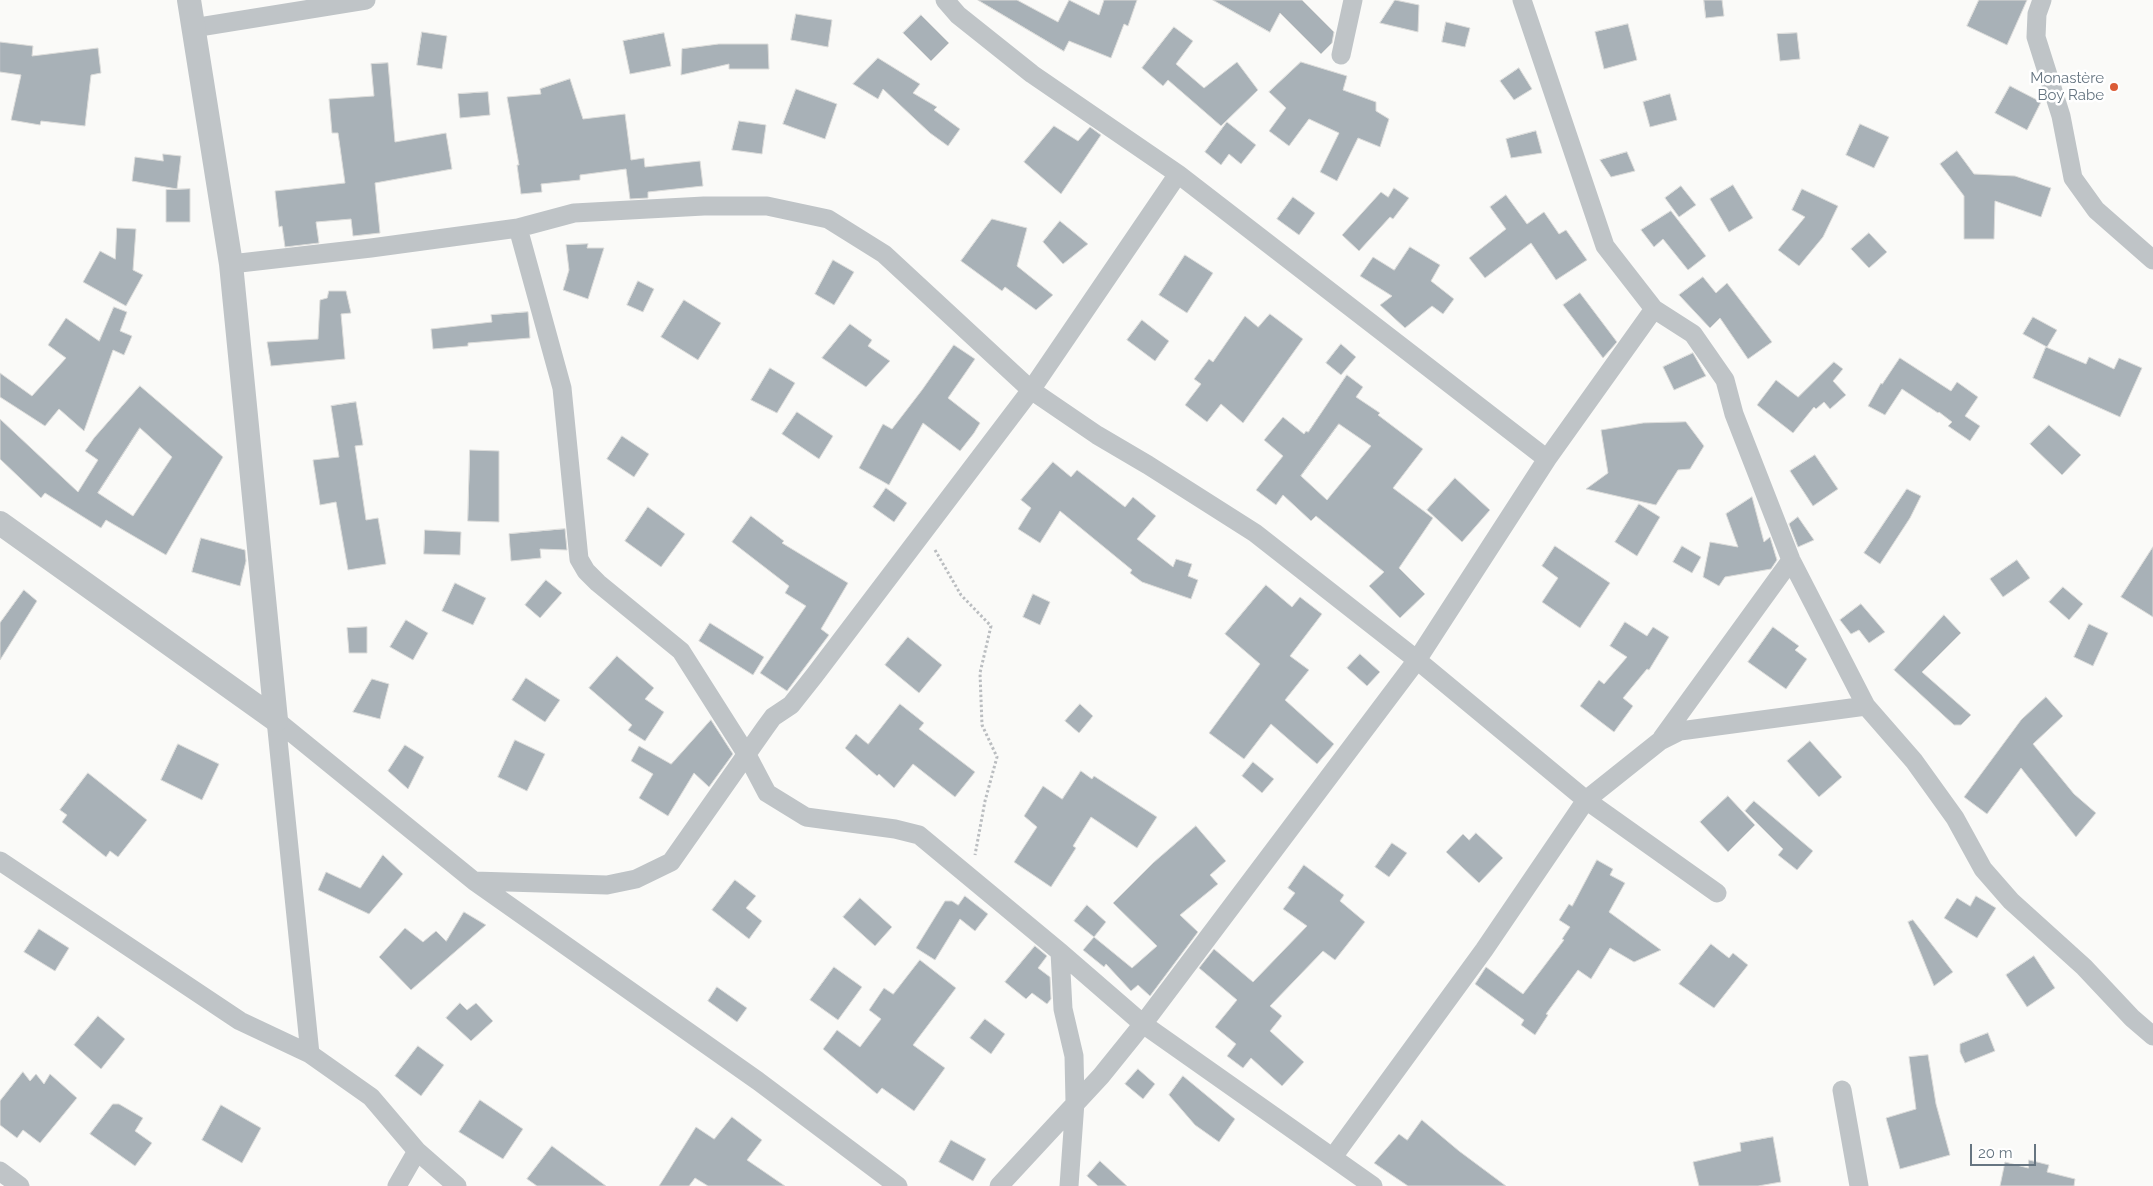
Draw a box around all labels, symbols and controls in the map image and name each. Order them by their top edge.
place label: Monastère Boy Rabe [2030,69,2104,104]
marker: Monastère Boy Rabe [2108,81,2120,93]
scale bar [1973,1134,2039,1166]
text: 20 m [1978,1144,2013,1162]

